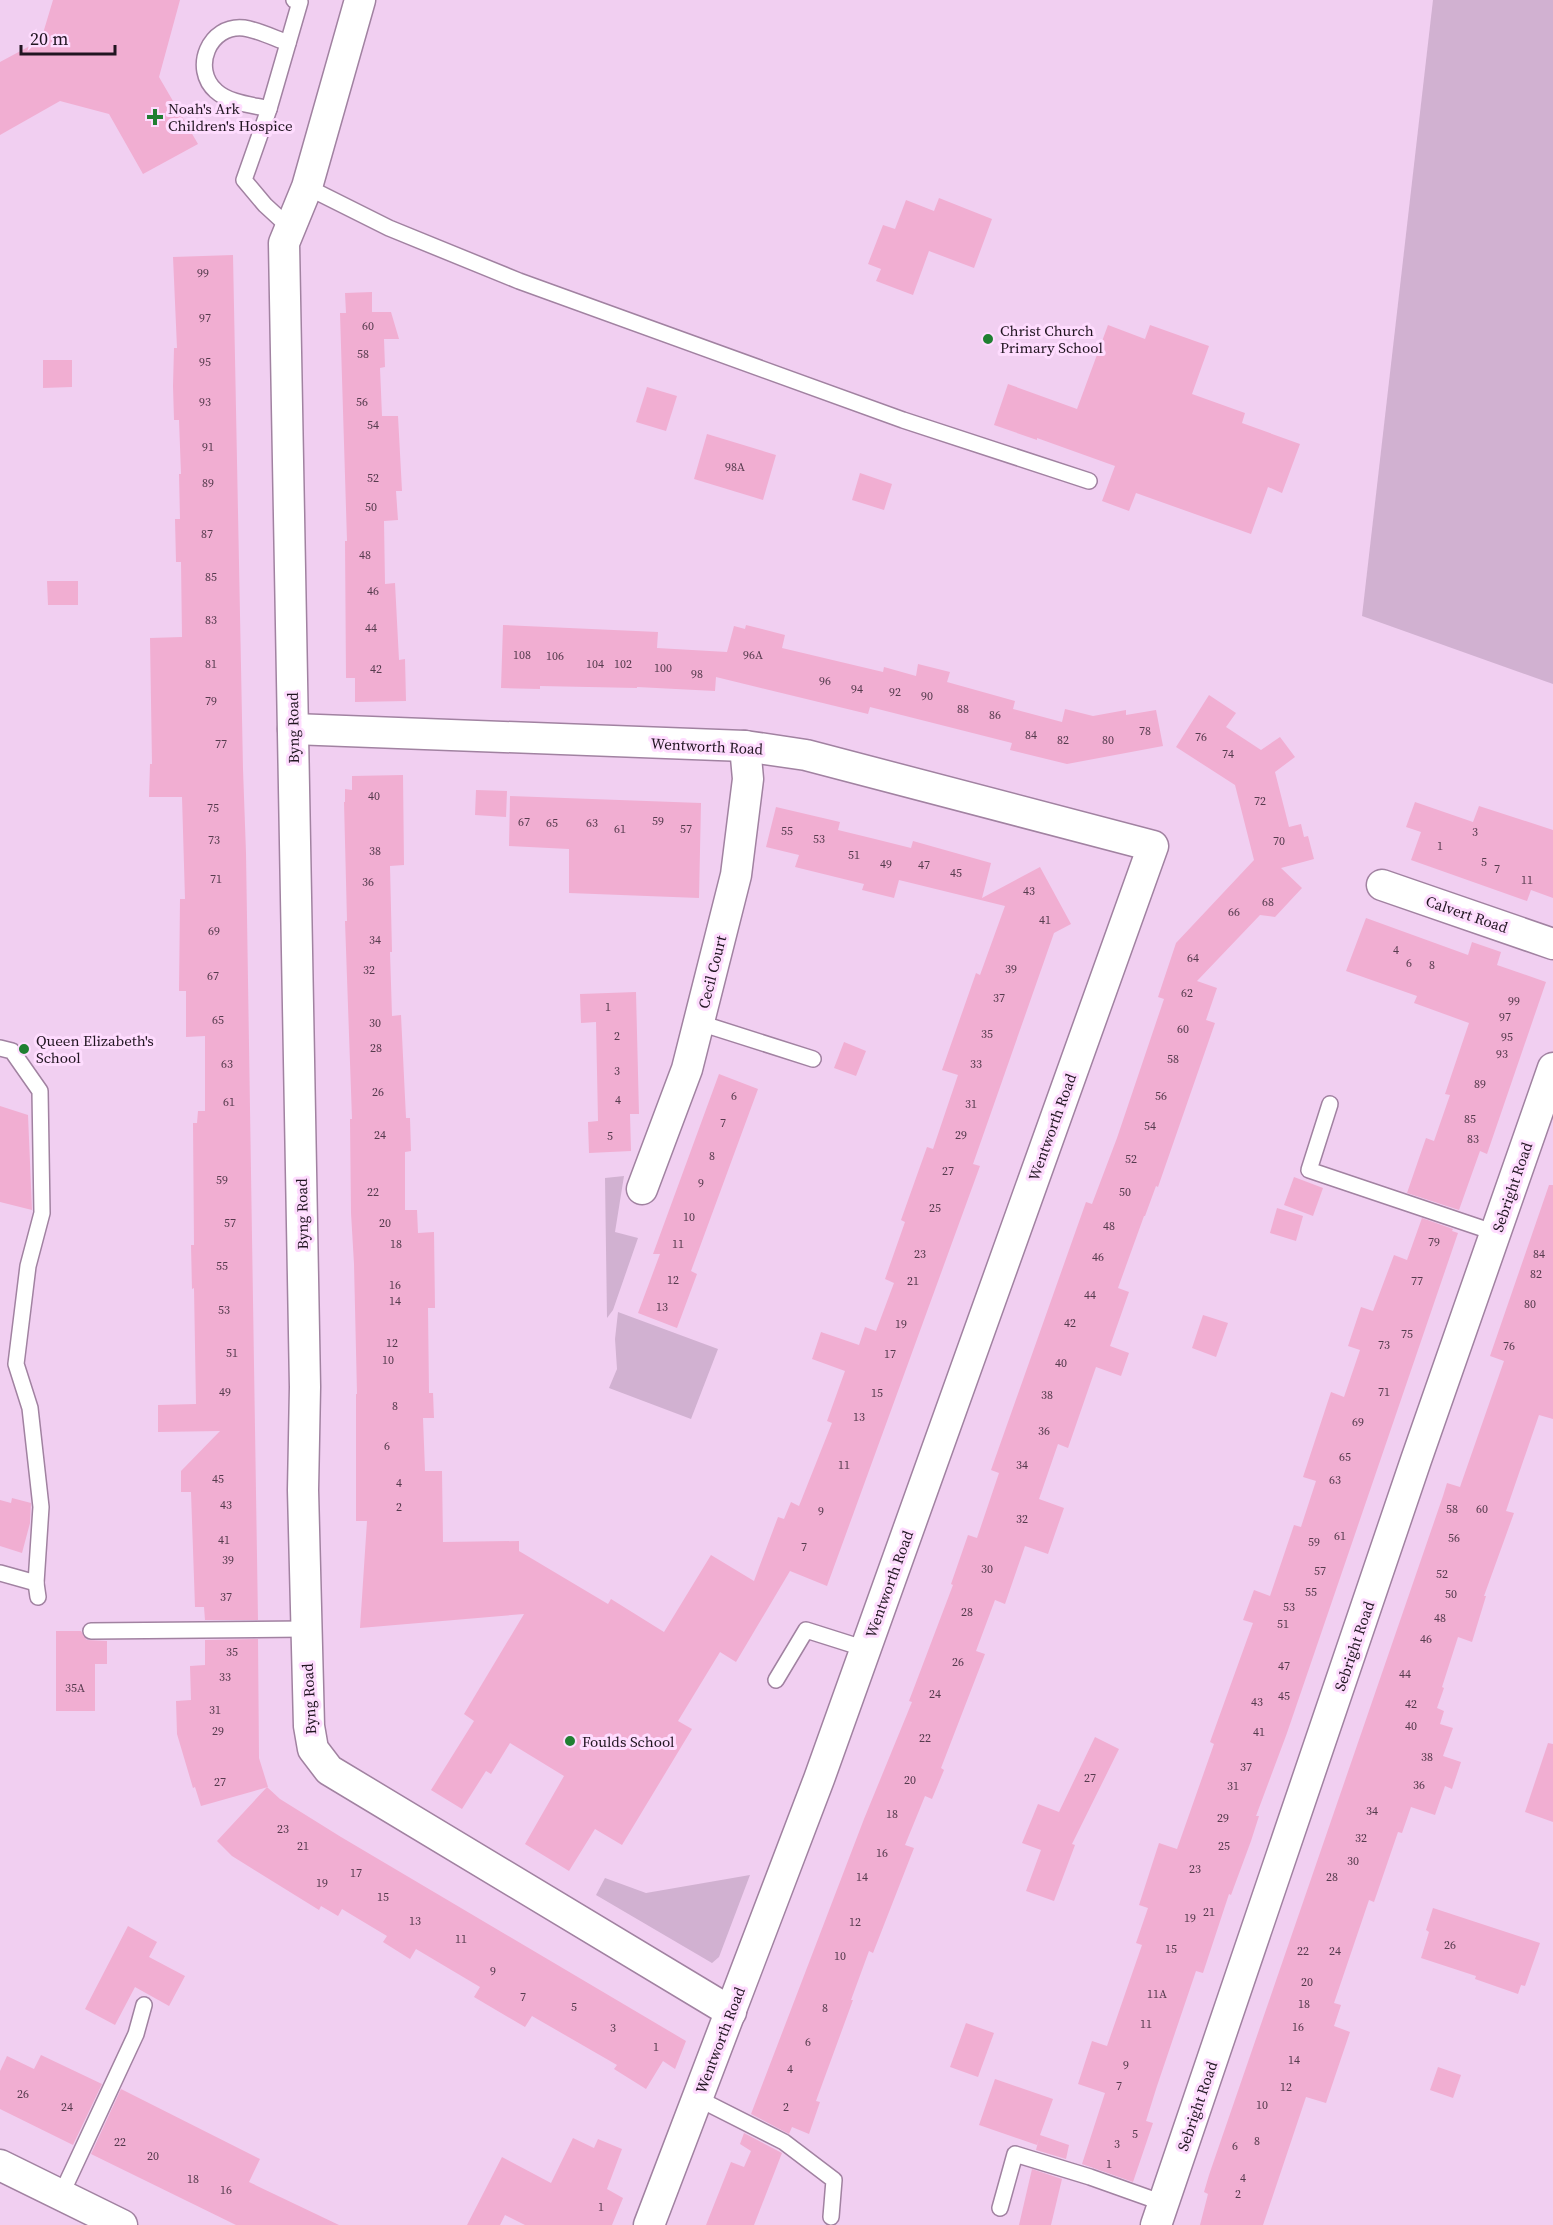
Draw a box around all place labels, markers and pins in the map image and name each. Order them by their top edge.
place label: Noah's Ark Children's Hospice [168,98,293,136]
marker: Noah's Ark Children's Hospice [146,108,164,126]
place label: Christ Church Primary School [1000,320,1103,358]
marker: Christ Church Primary School [981,332,995,346]
place label: Queen Elizabeth's School [36,1030,154,1068]
marker: Queen Elizabeth's School [17,1042,31,1056]
place label: Foulds School [582,1731,675,1752]
marker: Foulds School [563,1734,577,1748]

